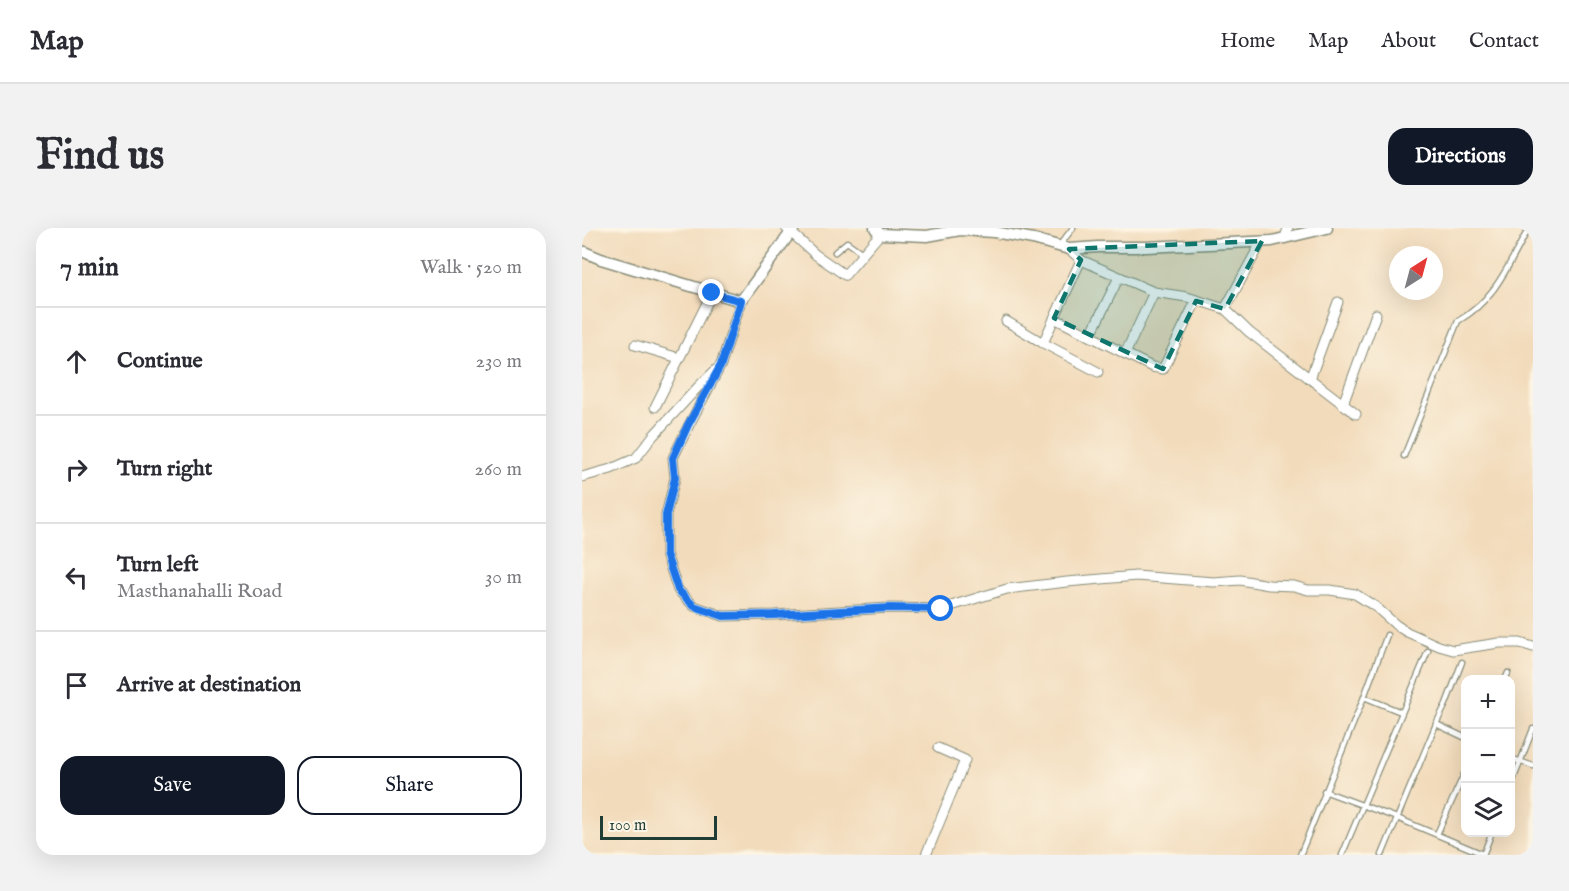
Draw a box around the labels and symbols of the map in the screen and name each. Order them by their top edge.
north arrow [1389,246,1443,300]
route end [698,279,724,305]
route start [927,595,953,621]
scale bar [600,813,717,840]

